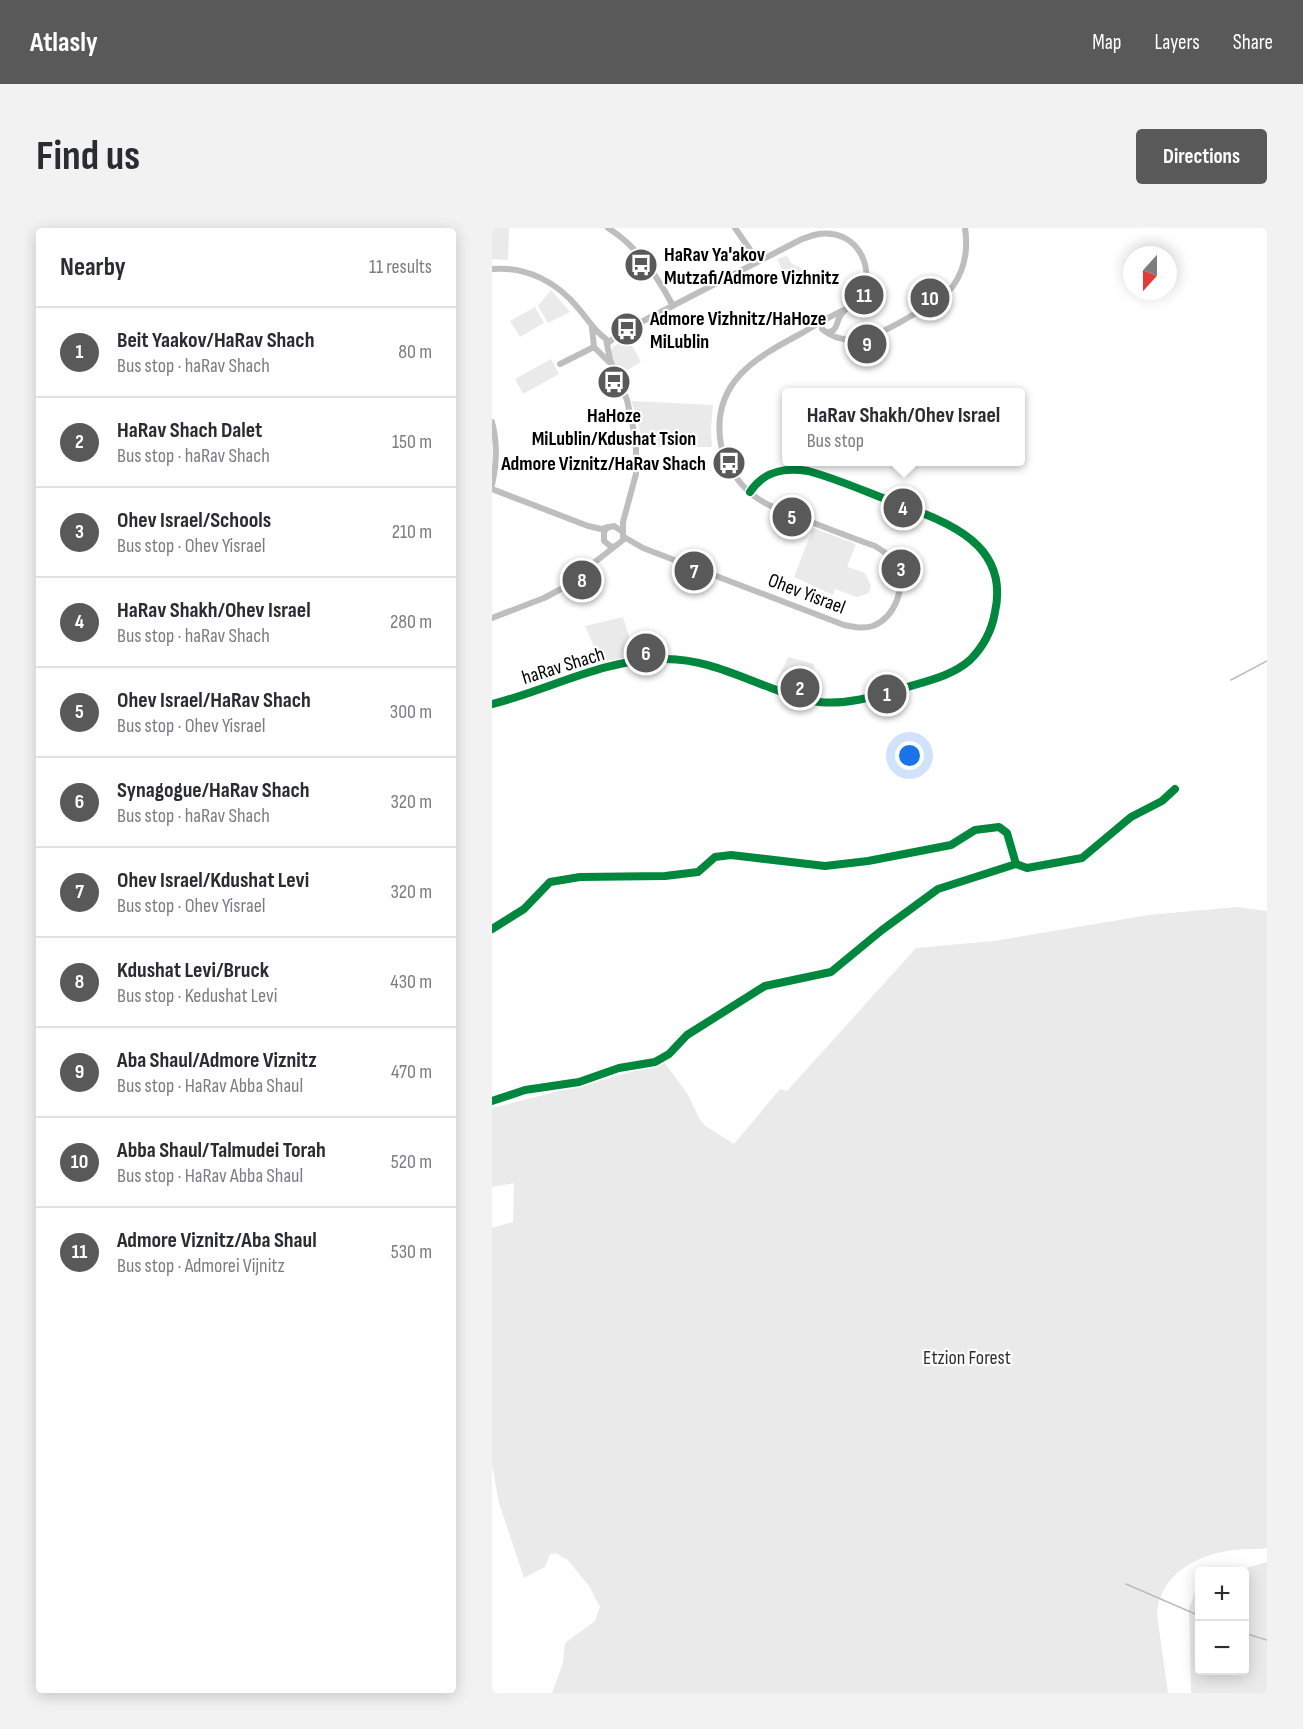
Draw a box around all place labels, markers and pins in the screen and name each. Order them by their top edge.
place label: HaRav Ya'akov Mutzafi/Admore Vizhnitz [664,243,839,290]
bus stop icon: HaRav Ya'akov Mutzafi/Admore Vizhnitz [623,247,659,283]
pin: 11 [844,272,884,318]
pin: 10 [910,276,950,320]
place label: Admore Vizhnitz/HaHoze MiLublin [649,307,826,354]
bus stop icon: Admore Vizhnitz/HaHoze MiLublin [609,311,645,347]
pin: 9 [848,322,886,366]
bus stop icon: HaHoze MiLublin/Kdushat Tsion [596,364,632,400]
place label: HaHoze MiLublin/Kdushat Tsion [532,404,696,451]
bus stop icon: Admore Viznitz/HaRav Shach [711,445,747,481]
place label: Admore Viznitz/HaRav Shach [500,452,706,476]
pin: 4 [884,486,922,530]
pin: 5 [772,494,812,540]
pin: 3 [882,546,920,592]
pin: 7 [674,548,714,594]
pin: 8 [562,558,602,602]
pin: 6 [626,630,666,676]
pin: 2 [780,666,820,710]
pin: 1 [868,672,906,716]

